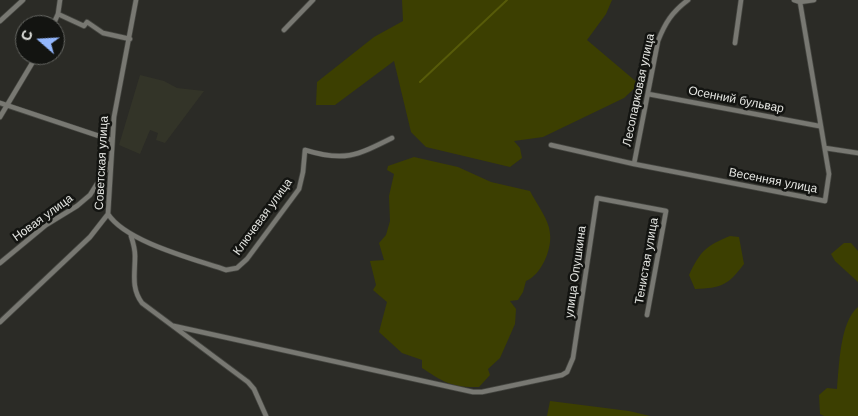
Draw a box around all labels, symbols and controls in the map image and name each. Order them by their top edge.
north arrow [15,15,65,65]
text: С [18,28,36,43]
street label: Лесопарковая улица [620,32,658,148]
street label: Осенний бульвар [687,84,785,116]
street label: Советская улица [92,116,112,210]
street label: Весенняя улица [727,165,819,197]
street label: Ключевая улица [230,176,296,258]
street label: Новая улица [10,191,76,245]
street label: Тенистая улица [632,217,662,305]
street label: улица Опушкина [562,225,590,319]

